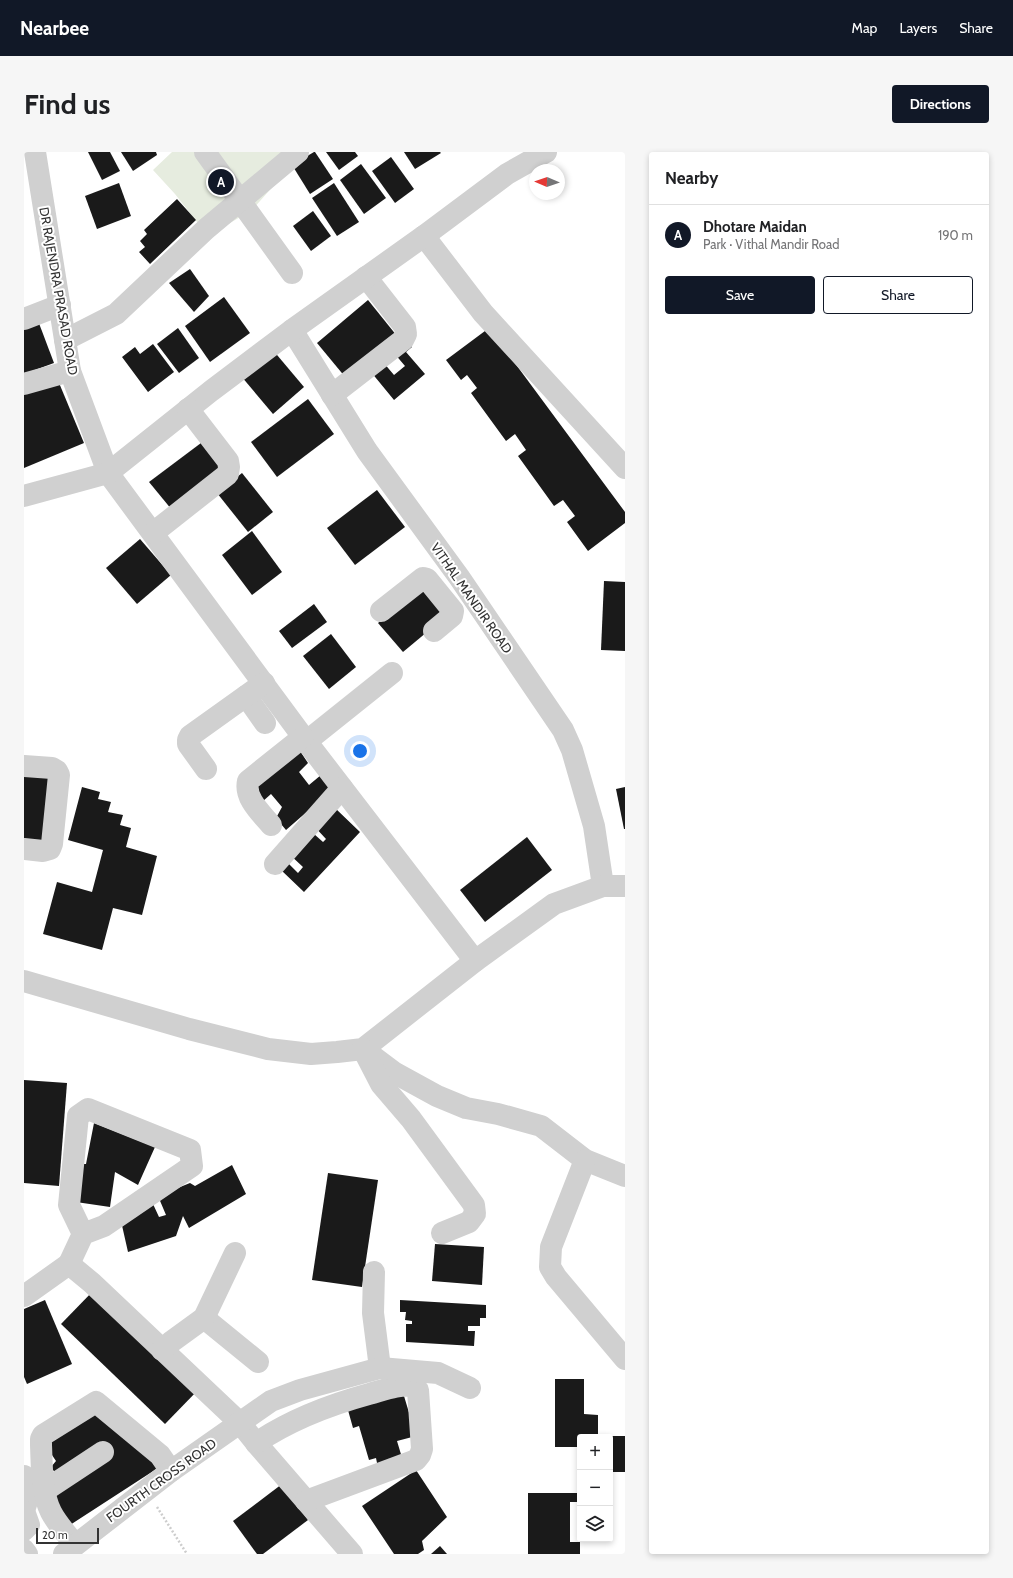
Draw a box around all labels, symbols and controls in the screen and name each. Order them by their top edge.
text: Nearbee [20,17,89,40]
text: Map [852,19,877,37]
text: Layers [899,19,937,37]
text: Share [959,19,993,37]
button: Directions [892,85,989,123]
text: Find us [24,87,110,121]
north arrow [529,164,565,200]
pin: A [208,167,234,197]
text: Nearby [665,168,718,188]
street label: DR RAJENDRA PRASAD ROAD [36,206,82,376]
text: Dhotare Maidan [703,218,807,236]
text: A [674,227,682,243]
text: 190 m [938,227,973,243]
text: Park · Vithal Mandir Road [703,236,839,252]
button: Save [665,276,815,314]
button: Share [823,276,973,314]
street label: VITHAL MANDIR ROAD [428,540,516,656]
your location [350,741,370,761]
map controls [577,1434,613,1542]
button: + [577,1434,613,1470]
street label: FOURTH CROSS ROAD [103,1435,219,1525]
button: − [577,1470,613,1506]
button: layers [577,1506,613,1542]
scale bar [36,1526,99,1545]
text: 20 m [42,1528,68,1542]

